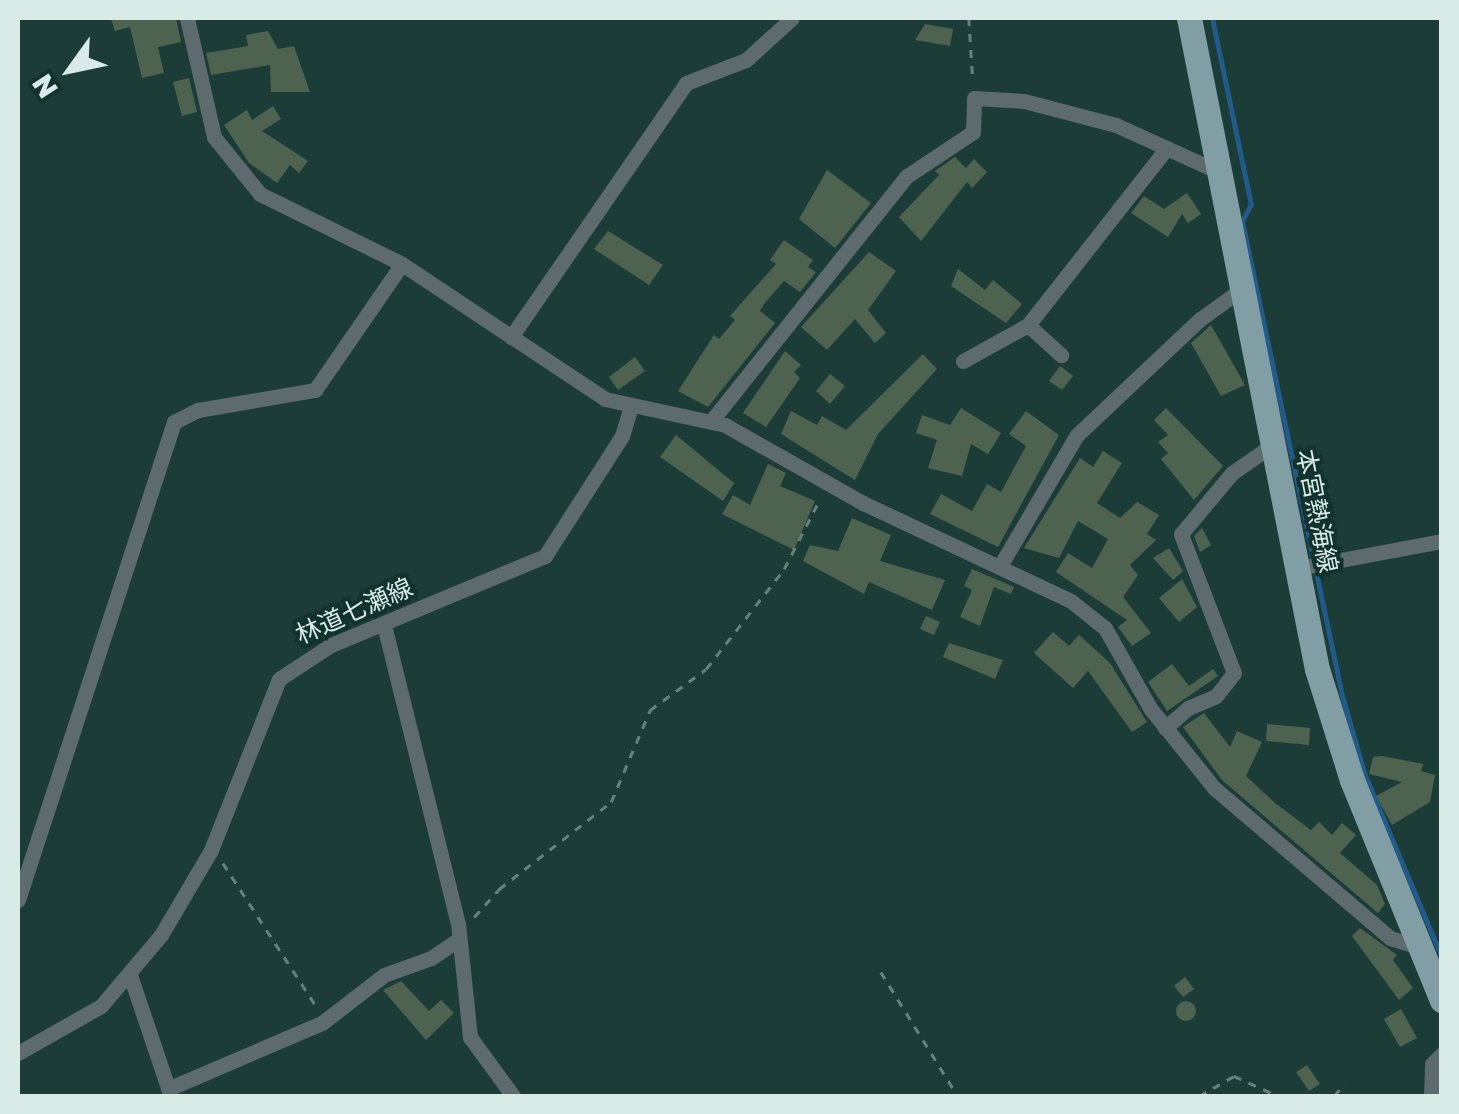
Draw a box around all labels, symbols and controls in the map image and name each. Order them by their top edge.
north arrow [20,20,120,120]
text: N [25,69,64,105]
street label: 本宮熱海線 [1290,447,1344,575]
street label: 林道七瀬線 [291,572,417,650]

